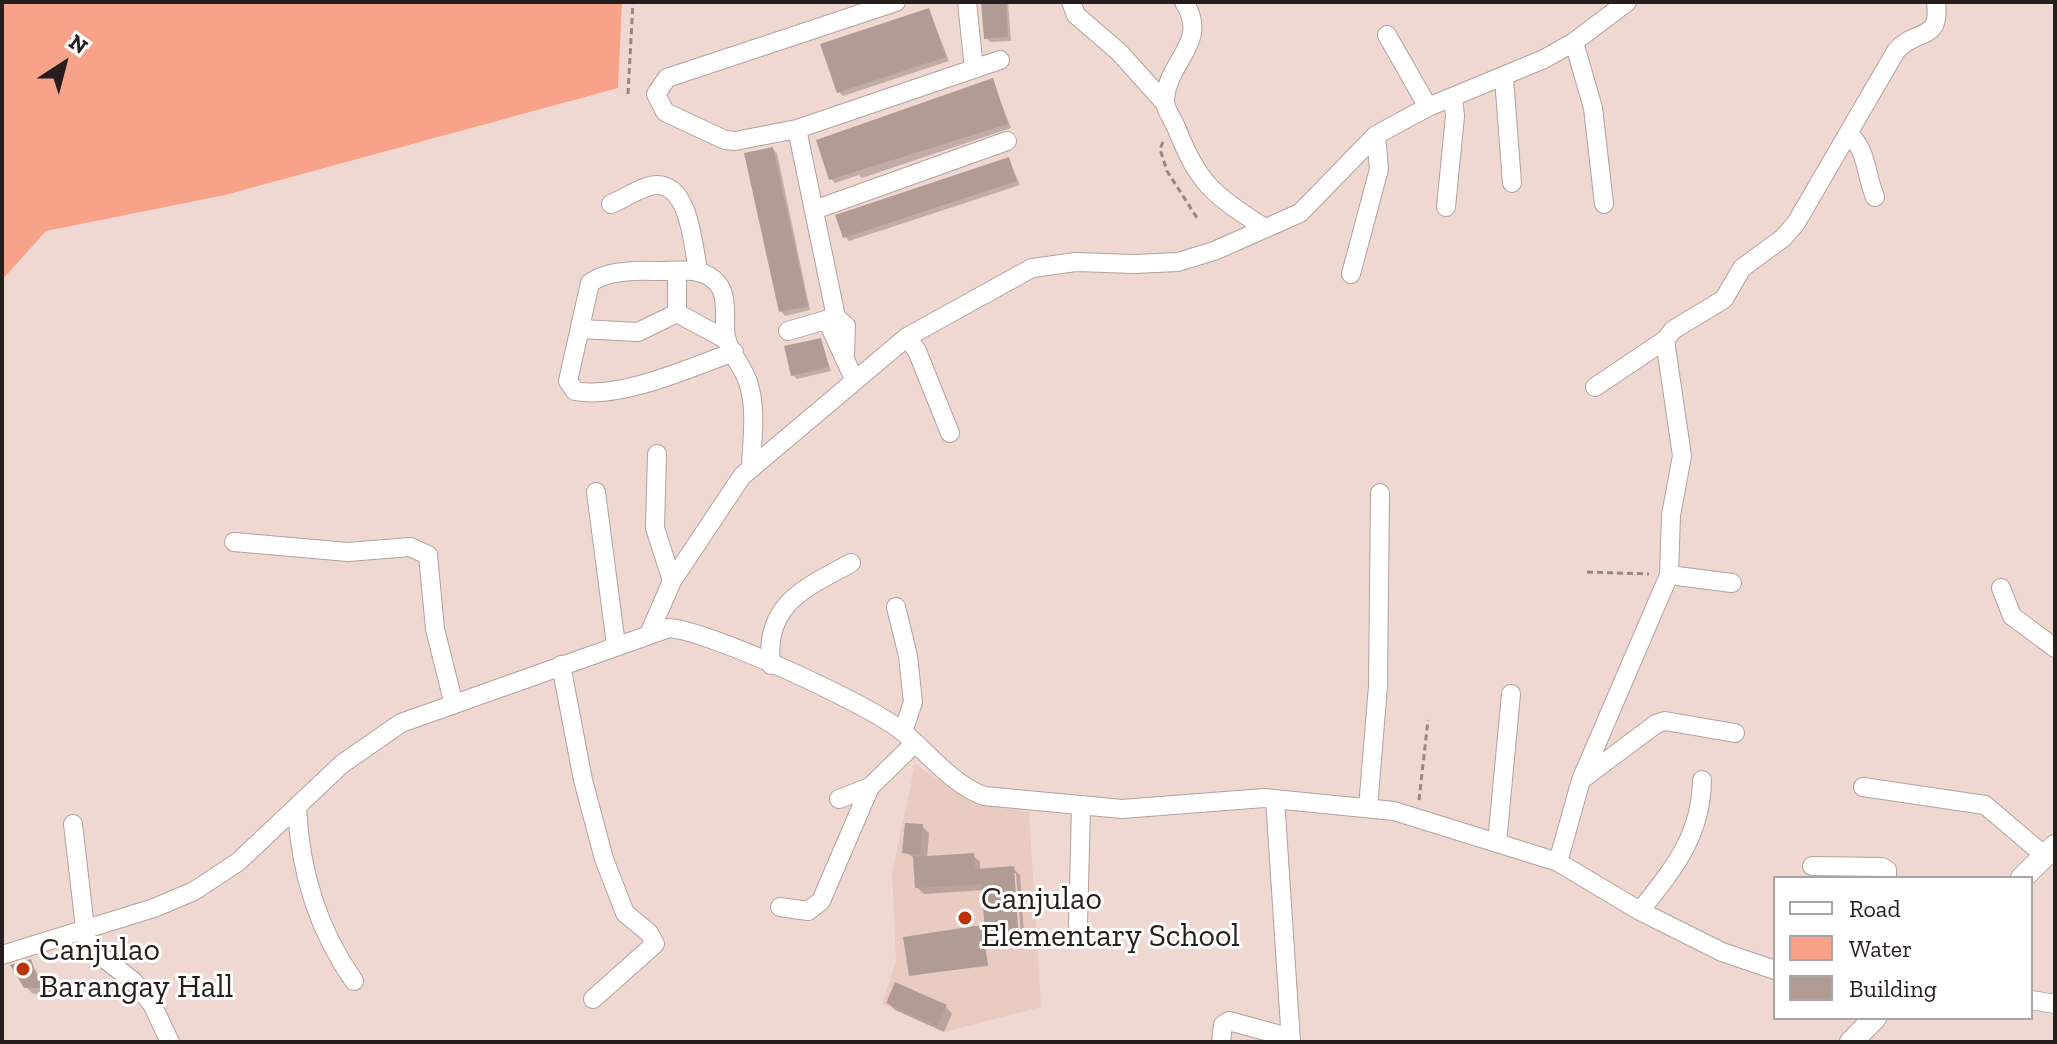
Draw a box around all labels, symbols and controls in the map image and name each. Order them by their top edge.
north arrow [24,24,104,104]
text: N [64,28,93,60]
legend [1773,876,2033,1020]
place label: Canjulao Elementary School [981,881,1240,956]
text: Road [1849,894,1901,923]
marker: Canjulao Elementary School [956,909,974,927]
place label: Canjulao Barangay Hall [39,932,233,1007]
text: Water [1849,934,1912,963]
marker: Canjulao Barangay Hall [14,960,32,978]
text: Building [1849,974,1937,1003]

